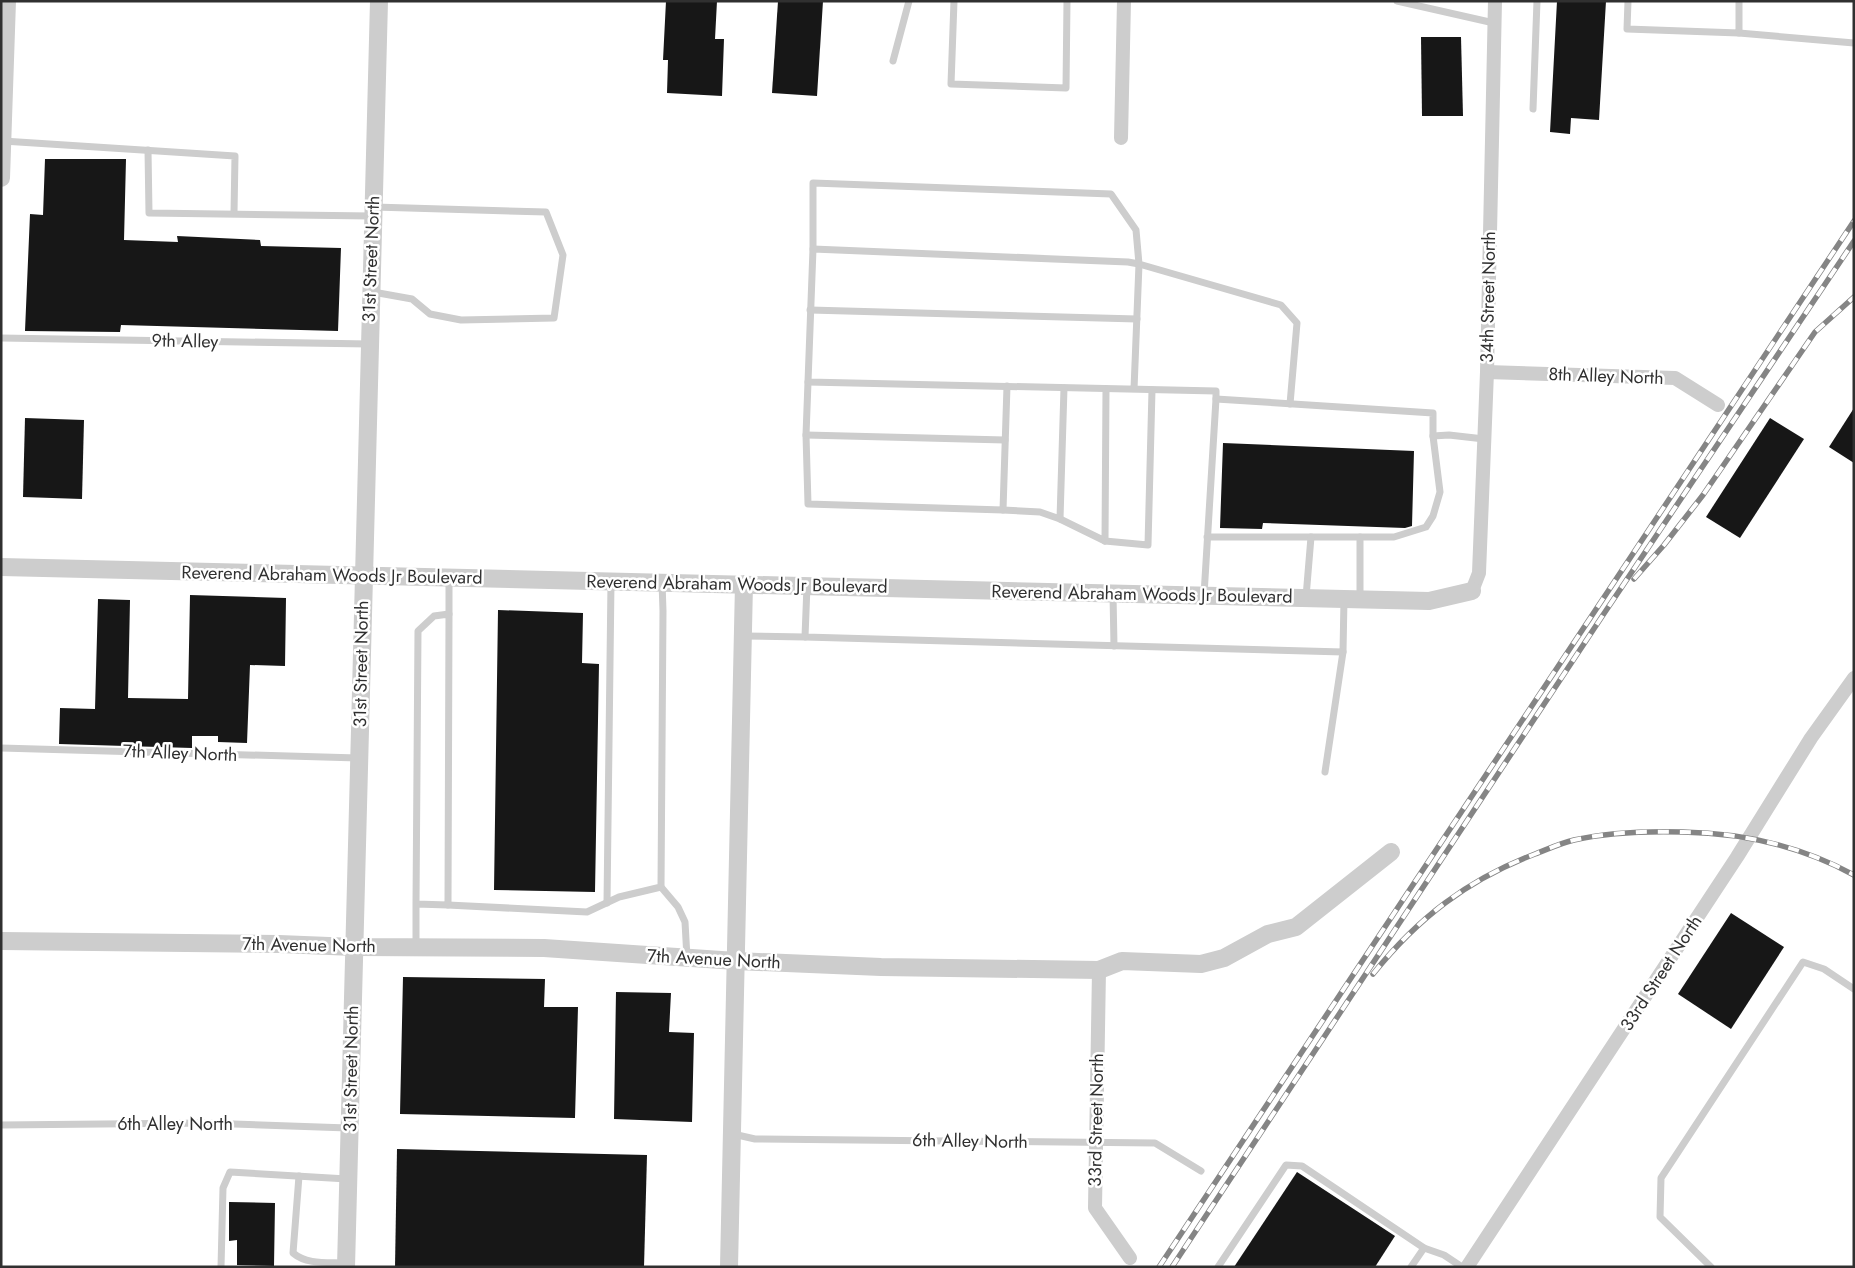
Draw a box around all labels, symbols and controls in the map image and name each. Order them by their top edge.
street label: 31st Street North [356,195,386,323]
street label: 34th Street North [1474,231,1502,363]
street label: 9th Alley [151,327,219,355]
street label: 8th Alley North [1548,361,1664,391]
street label: Reverend Abraham Woods Jr Boulevard [181,559,483,591]
street label: Reverend Abraham Woods Jr Boulevard [586,568,888,600]
street label: Reverend Abraham Woods Jr Boulevard [991,578,1293,610]
street label: 31st Street North [347,600,375,728]
street label: 7th Alley North [122,738,238,768]
street label: 33rd Street North [1614,910,1708,1036]
street label: 7th Avenue North [242,931,376,959]
street label: 7th Avenue North [647,943,781,975]
street label: 31st Street North [337,1005,365,1133]
street label: 33rd Street North [1082,1053,1110,1187]
street label: 6th Alley North [117,1111,233,1137]
street label: 6th Alley North [912,1127,1028,1155]

